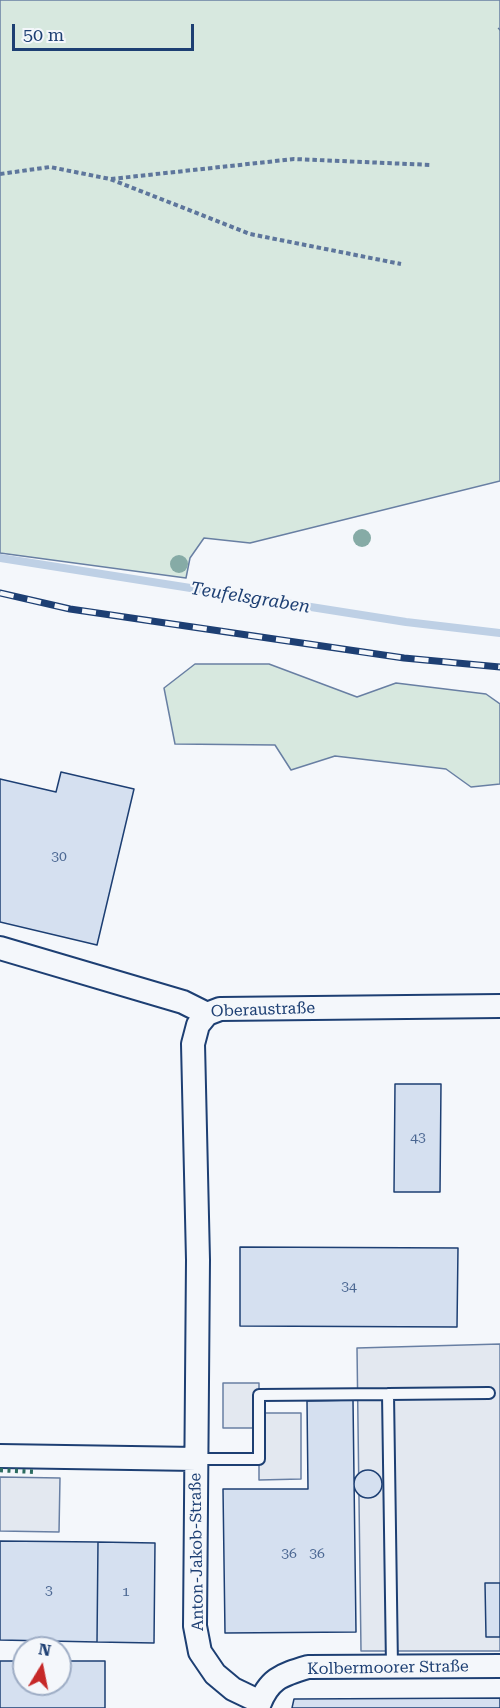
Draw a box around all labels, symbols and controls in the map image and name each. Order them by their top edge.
scale bar [15,12,196,50]
text: 50 m [23,24,64,45]
water label: Teufelsgraben [189,578,311,618]
house number: 30 [51,849,67,865]
street label: Oberaustraße [211,999,315,1021]
house number: 43 [410,1130,426,1146]
house number: 34 [341,1279,357,1295]
street label: Anton-Jakob-Straße [186,1473,208,1631]
house number: 36 [281,1546,297,1562]
house number: 36 [309,1546,325,1562]
house number: 3 [45,1583,53,1599]
house number: 1 [122,1584,130,1600]
north arrow [12,1636,72,1696]
text: N [37,1639,53,1660]
street label: Kolbermoorer Straße [307,1657,469,1679]

